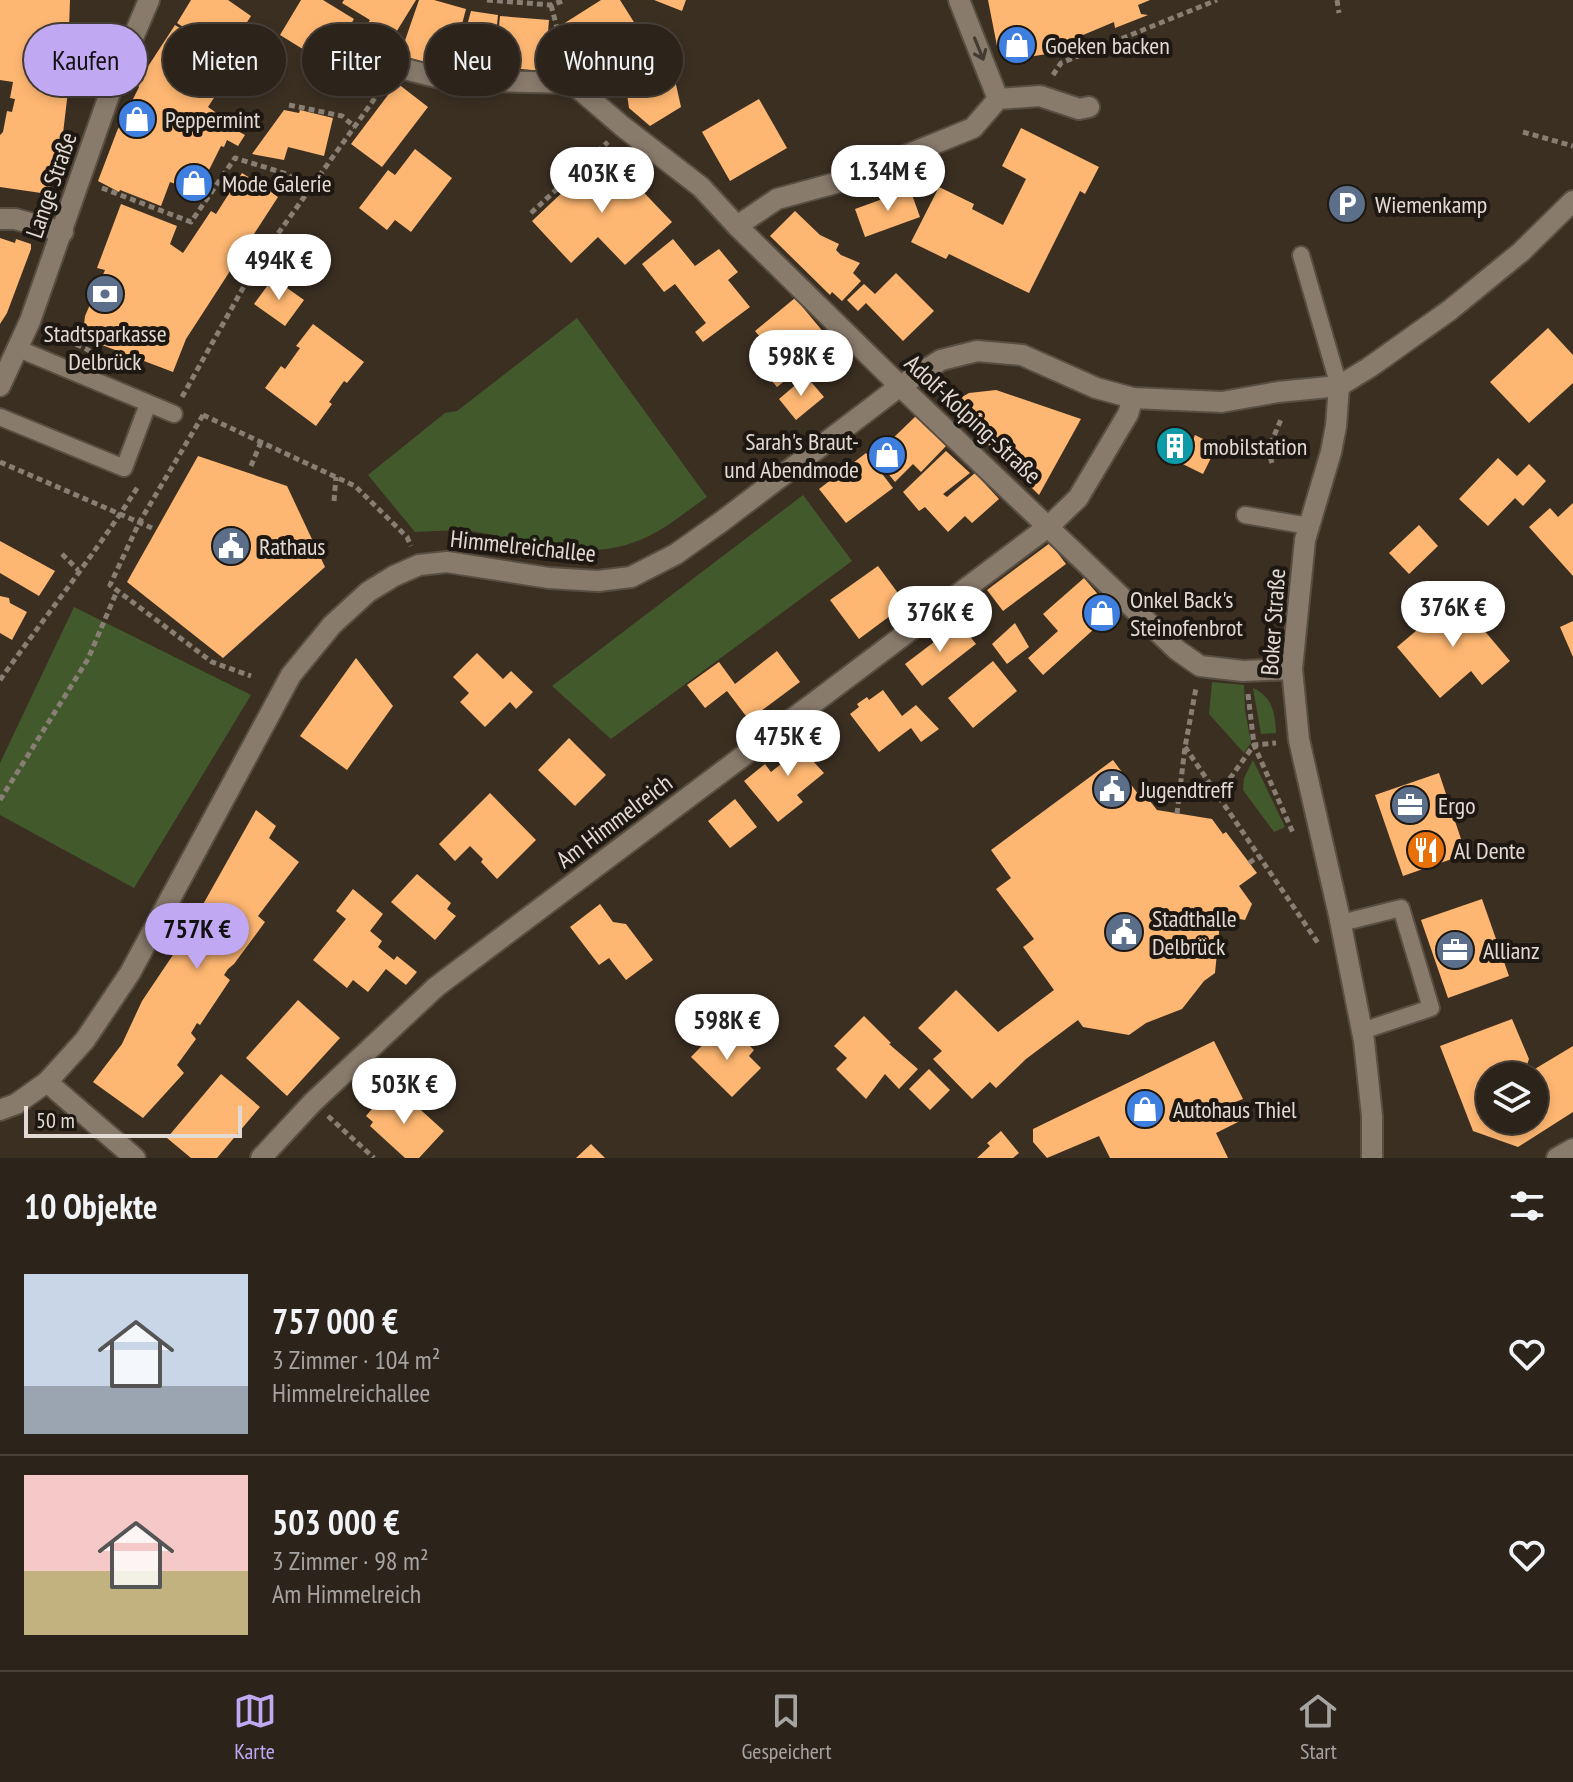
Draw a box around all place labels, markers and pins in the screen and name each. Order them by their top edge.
shop icon: Goeken backen [996,24,1038,66]
place label: Goeken backen [1045,30,1170,61]
shop icon: Peppermint [116,98,158,140]
place label: Peppermint [165,104,261,135]
pin: 1.34M € [814,145,962,213]
pin: 403K € [537,147,667,215]
shop icon: Mode Galerie [173,162,215,204]
place label: Mode Galerie [222,168,332,199]
parking icon: Wiemenkamp [1326,183,1368,225]
place label: Wiemenkamp [1375,189,1487,220]
pin: 494K € [214,234,344,302]
bank icon: Stadtsparkasse Delbrück [84,273,126,315]
place label: Stadtsparkasse Delbrück [43,318,167,377]
pin: 598K € [736,330,866,398]
building icon: mobilstation [1154,425,1196,467]
place label: Sarah's Braut- und Abendmode [724,426,859,485]
place label: mobilstation [1203,431,1307,462]
shop icon: Sarah's Braut- und Abendmode [866,434,908,476]
public building icon: Rathaus [210,525,252,567]
place label: Rathaus [259,531,325,562]
pin: 376K € [1388,581,1518,649]
place label: Onkel Back's Steinofenbrot [1130,584,1243,643]
pin: 376K € [875,586,1005,654]
shop icon: Onkel Back's Steinofenbrot [1081,592,1123,634]
pin: 475K € [723,710,853,778]
public building icon: Jugendtreff [1091,768,1133,810]
place label: Jugendtreff [1139,774,1234,805]
office icon: Ergo [1389,784,1431,826]
place label: Ergo [1438,790,1476,821]
restaurant icon: Al Dente [1405,829,1447,871]
place label: Al Dente [1454,835,1525,866]
pin: 757K € [132,903,262,971]
place label: Stadthalle Delbrück [1152,903,1237,962]
public building icon: Stadthalle Delbrück [1103,911,1145,953]
office icon: Allianz [1434,929,1476,971]
place label: Allianz [1483,935,1540,966]
pin: 598K € [662,994,792,1062]
pin: 503K € [339,1058,469,1126]
shop icon: Autohaus Thiel [1124,1088,1166,1130]
place label: Autohaus Thiel [1173,1094,1297,1125]

